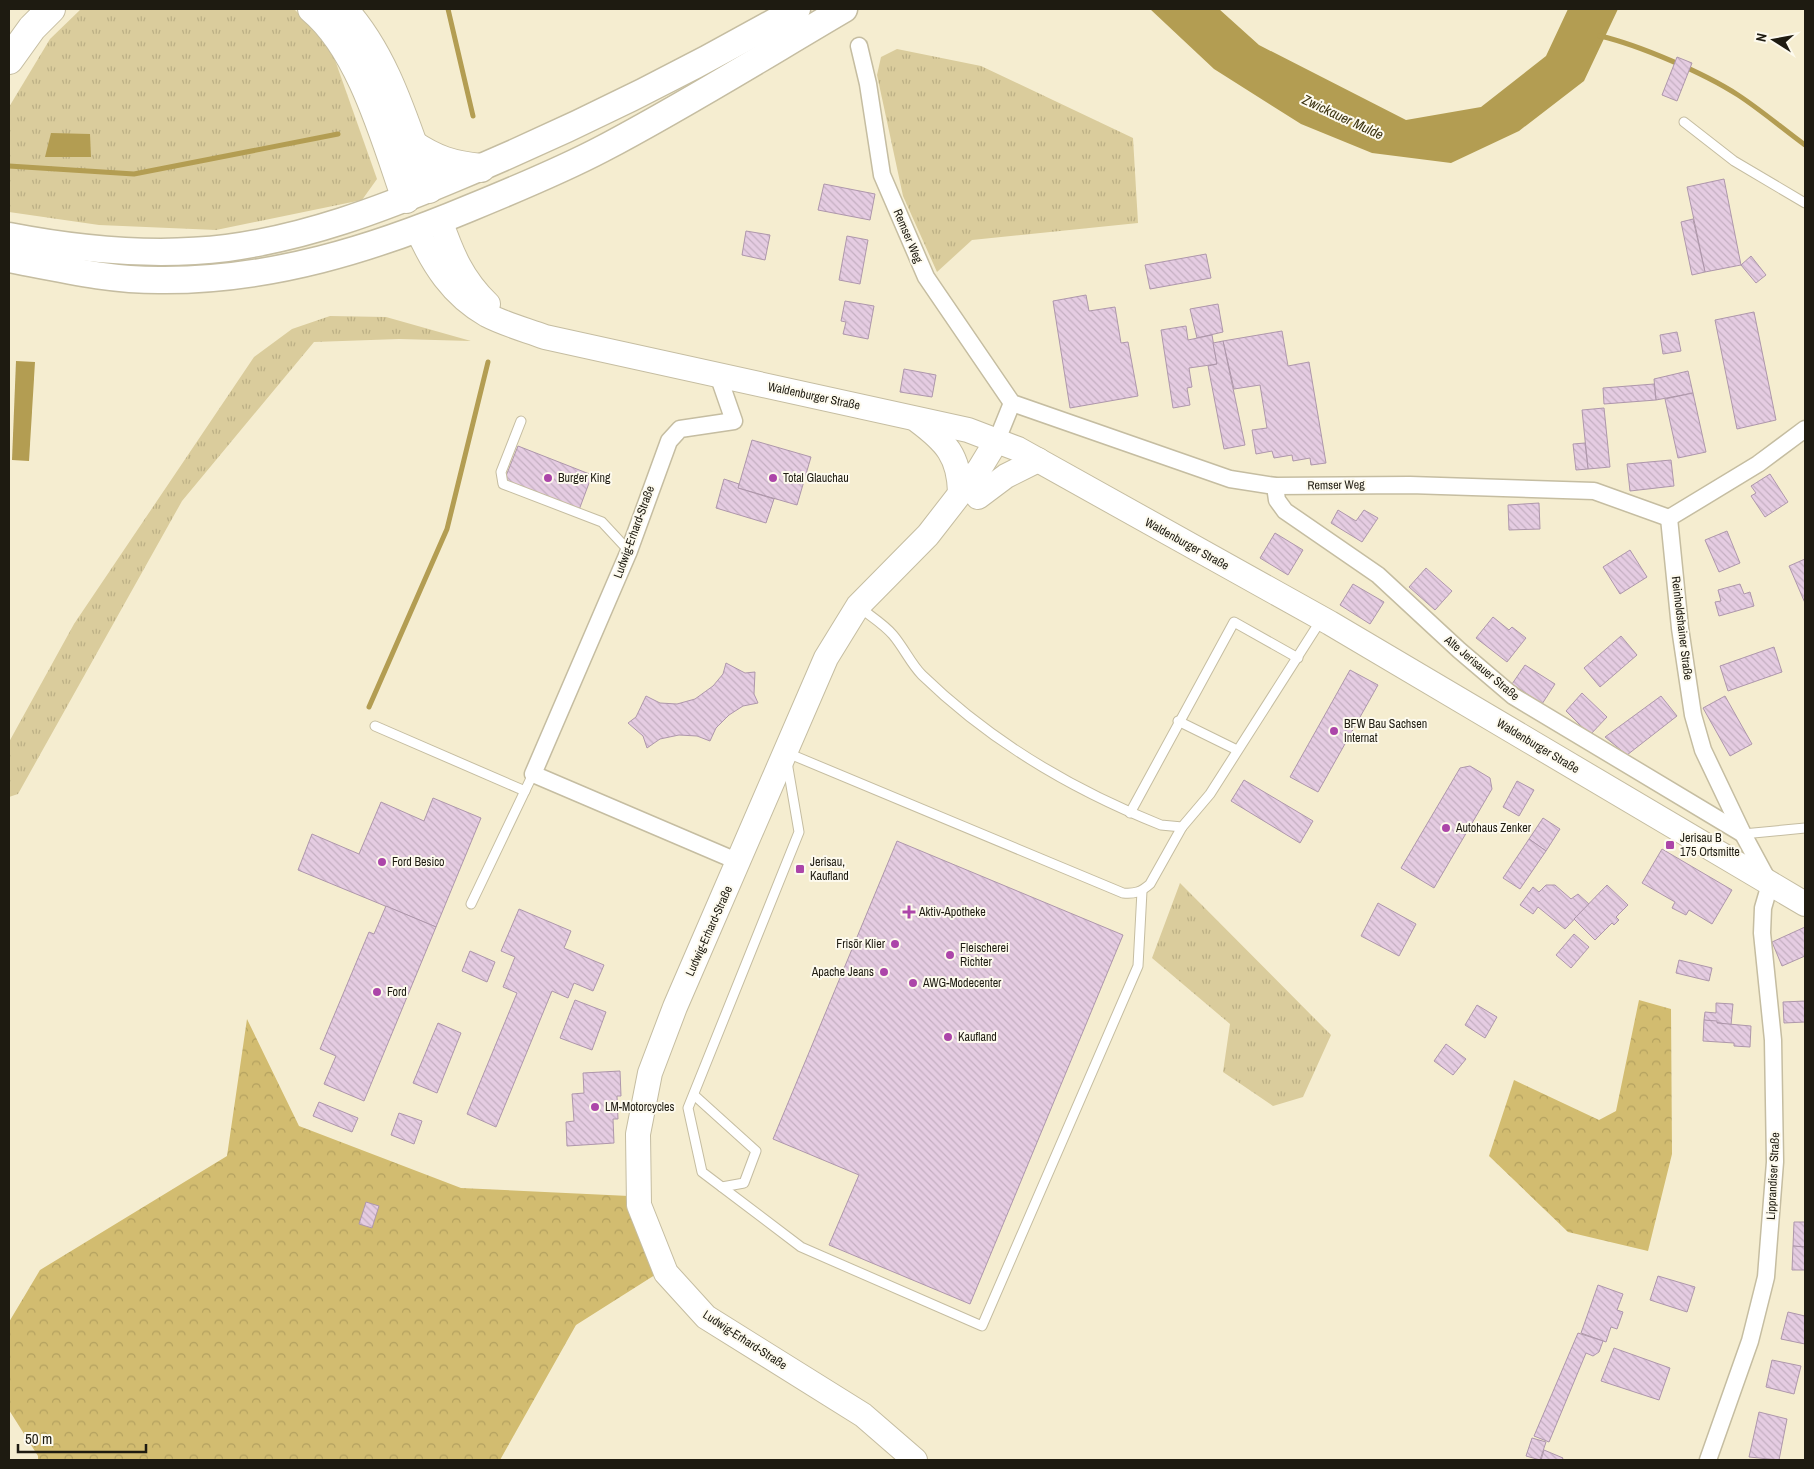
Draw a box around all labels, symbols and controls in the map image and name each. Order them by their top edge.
north arrow [1749,15,1799,65]
text: N [1752,32,1771,43]
water label: Zwickauer Mulde [1299,90,1386,144]
street label: Remser Weg [889,207,927,266]
street label: Waldenburger Straße [767,378,861,414]
place label: Burger King [558,470,611,486]
place label: Total Glauchau [783,470,849,486]
marker: Burger King [542,472,554,484]
marker: Total Glauchau [767,472,779,484]
street label: Remser Weg [1307,476,1365,493]
street label: Ludwig-Erhard-Straße [610,484,658,580]
street label: Waldenburger Straße [1142,514,1232,574]
street label: Reinholdshainer Straße [1668,575,1696,681]
street label: Alte Jerisauer Straße [1440,631,1523,704]
street label: Waldenburger Straße [1494,715,1582,777]
place label: BFW Bau Sachsen Internat [1344,716,1427,746]
marker: BFW Bau Sachsen Internat [1328,725,1340,737]
place label: Autohaus Zenker [1455,820,1532,836]
marker: Autohaus Zenker [1440,822,1452,834]
place label: Jerisau B 175 Ortsmitte [1680,830,1740,860]
marker: Jerisau B 175 Ortsmitte [1664,839,1676,851]
place label: Ford Besico [392,854,445,870]
place label: Jerisau, Kaufland [810,854,849,884]
marker: Ford Besico [376,856,388,868]
marker: Jerisau, Kaufland [794,863,806,875]
street label: Ludwig-Erhard-Straße [682,883,736,979]
place label: Aktiv-Apotheke [918,904,986,920]
marker: Aktiv-Apotheke [903,906,915,918]
place label: Frisör Klier [836,936,886,952]
marker: Frisör Klier [889,938,901,950]
place label: Fleischerei Richter [960,940,1009,970]
marker: Fleischerei Richter [944,949,956,961]
place label: Apache Jeans [811,964,874,980]
marker: Apache Jeans [878,966,890,978]
place label: AWG-Modecenter [922,975,1002,991]
marker: AWG-Modecenter [907,977,919,989]
place label: Ford [387,984,407,1000]
marker: Ford [371,986,383,998]
place label: Kaufland [958,1029,997,1045]
marker: Kaufland [942,1031,954,1043]
place label: LM-Motorcycles [605,1099,675,1115]
marker: LM-Motorcycles [589,1101,601,1113]
street label: Lipprandiser Straße [1763,1132,1783,1220]
street label: Ludwig-Erhard-Straße [700,1307,790,1373]
scale bar [18,1422,145,1454]
text: 50 m [25,1428,52,1449]

